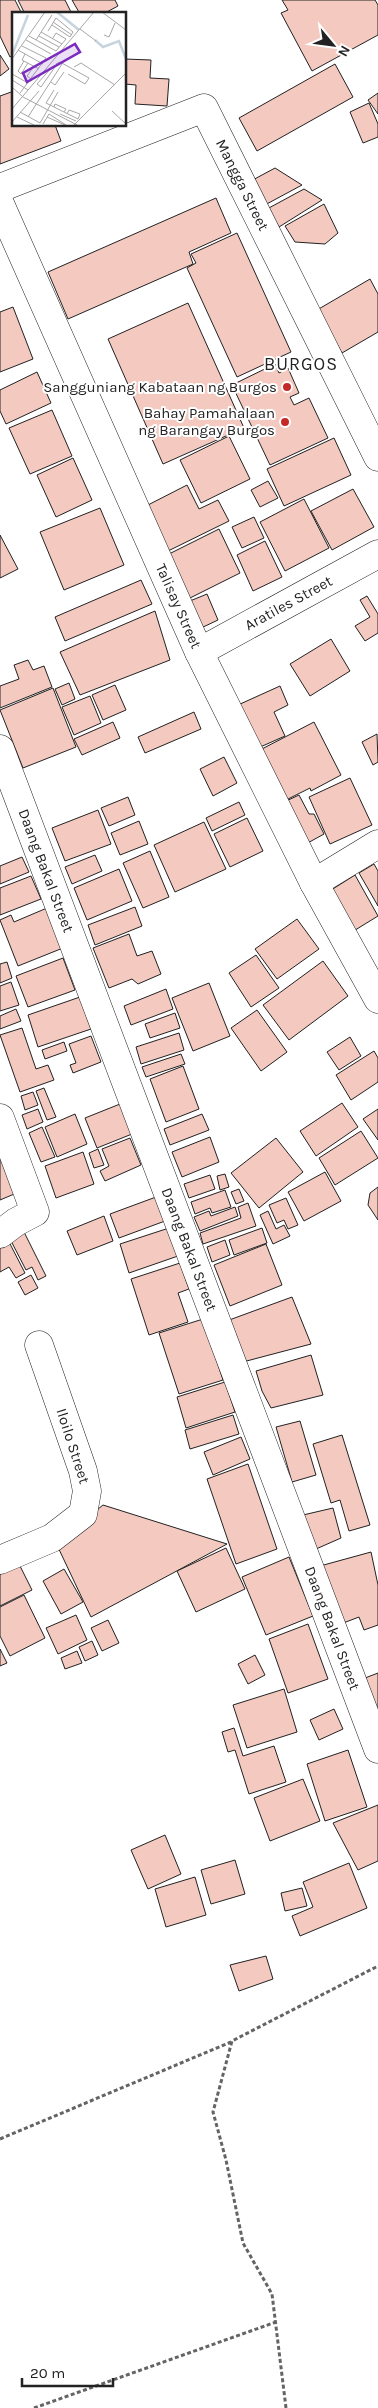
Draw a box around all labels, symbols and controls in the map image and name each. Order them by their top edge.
inset map [12,12,126,126]
north arrow [308,20,358,70]
text: N [334,43,354,60]
street label: Mangga Street [212,136,273,234]
district label: BURGOS [264,353,338,375]
place label: Sangguniang Kabataan ng Burgos [43,378,277,396]
marker: Sangguniang Kabataan ng Burgos [281,381,293,393]
place label: Bahay Pamahalaan ng Barangay Burgos [138,404,275,439]
marker: Bahay Pamahalaan ng Barangay Burgos [279,416,291,428]
street label: Talisay Street [152,561,205,652]
street label: Aratiles Street [242,572,336,634]
street label: Daang Bakal Street [14,806,78,935]
street label: Daang Bakal Street [158,1185,221,1314]
street label: Iloilo Street [52,1406,94,1486]
street label: Daang Bakal Street [301,1564,364,1693]
scale bar [22,2356,114,2388]
text: 20 m [30,2364,65,2382]

